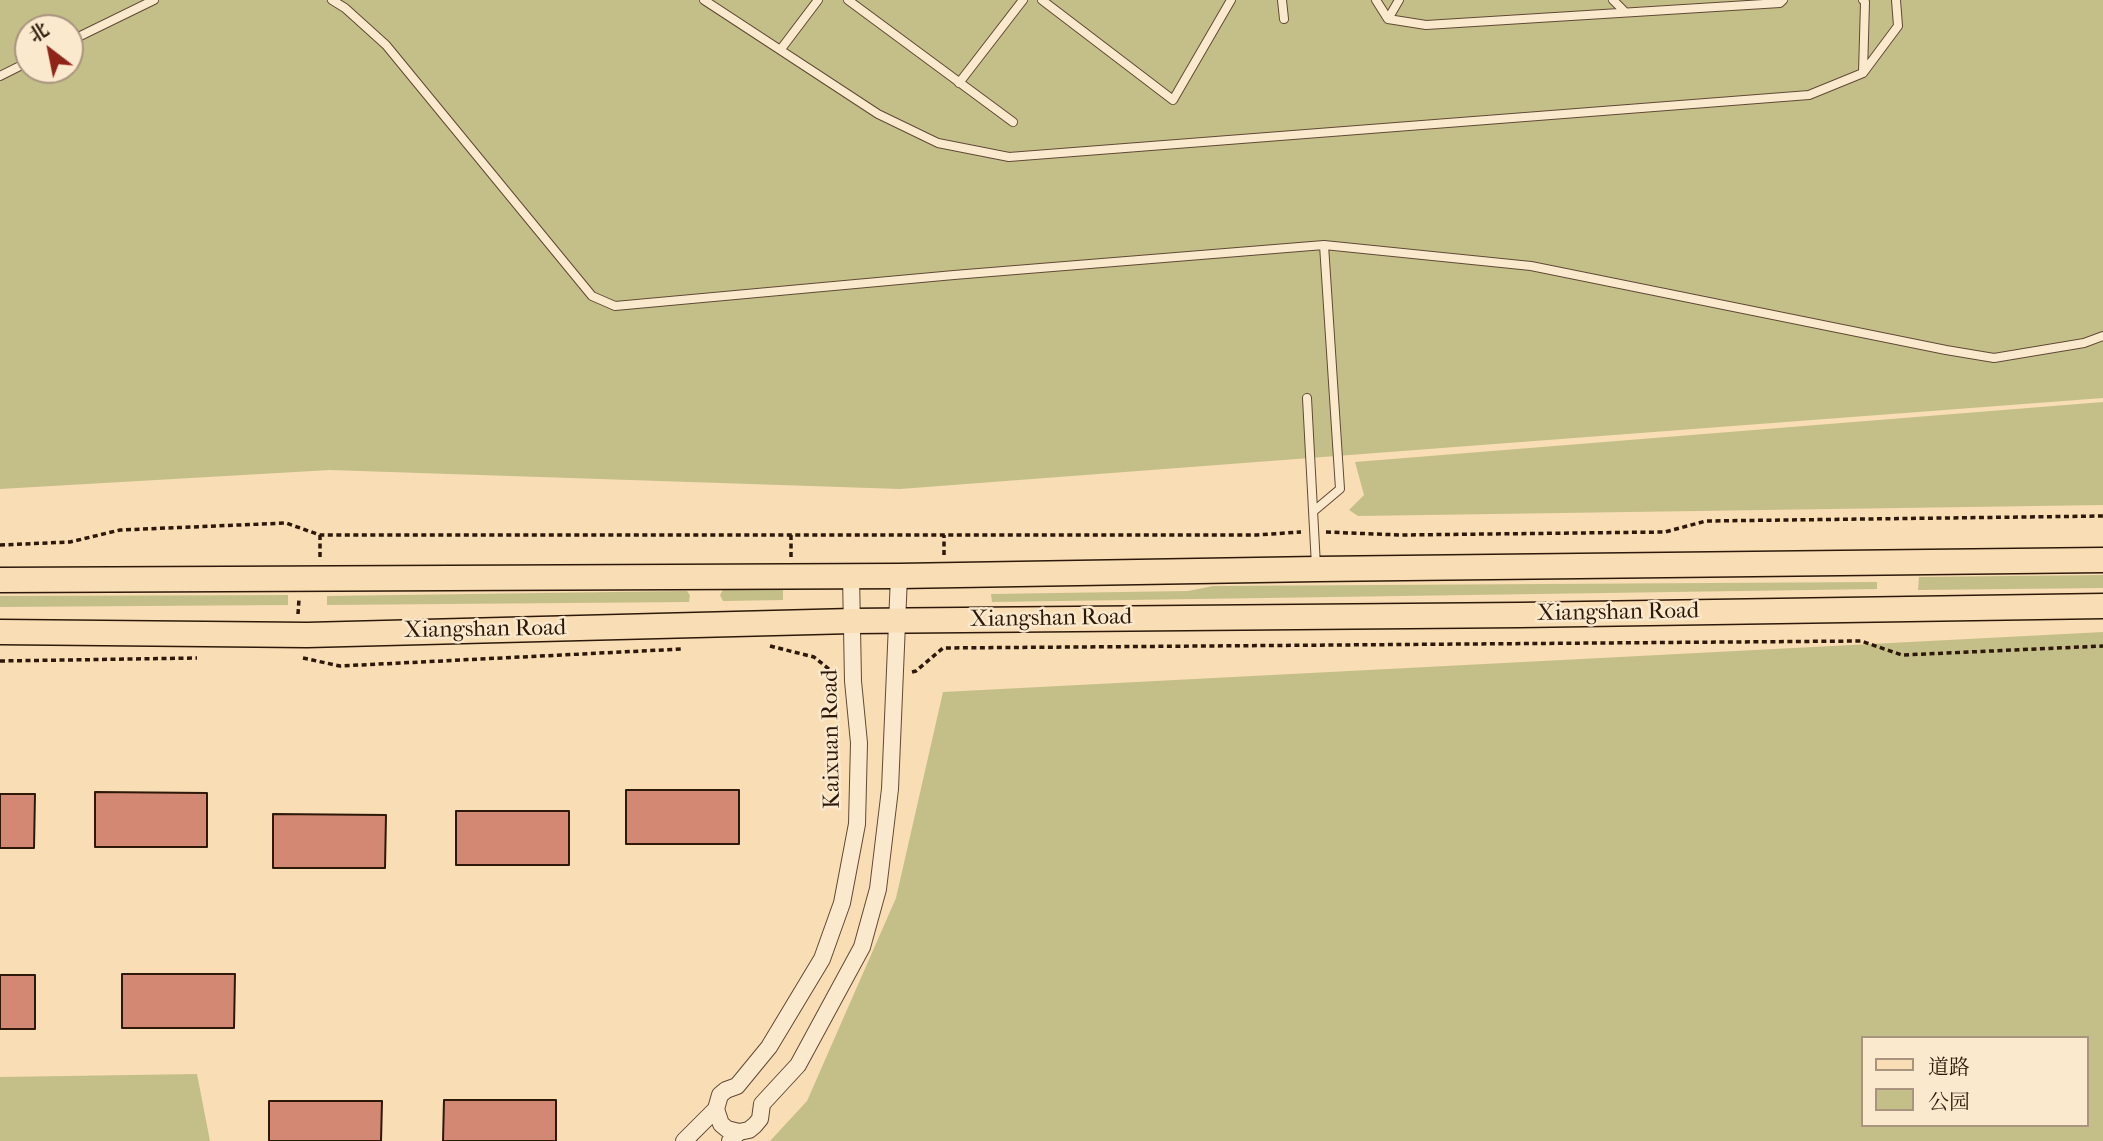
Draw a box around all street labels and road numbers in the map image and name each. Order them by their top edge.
street label: Xiangshan Road [1537,598,1699,628]
street label: Xiangshan Road [970,604,1132,634]
street label: Xiangshan Road [404,615,566,645]
street label: Kaixuan Road [817,669,847,809]

